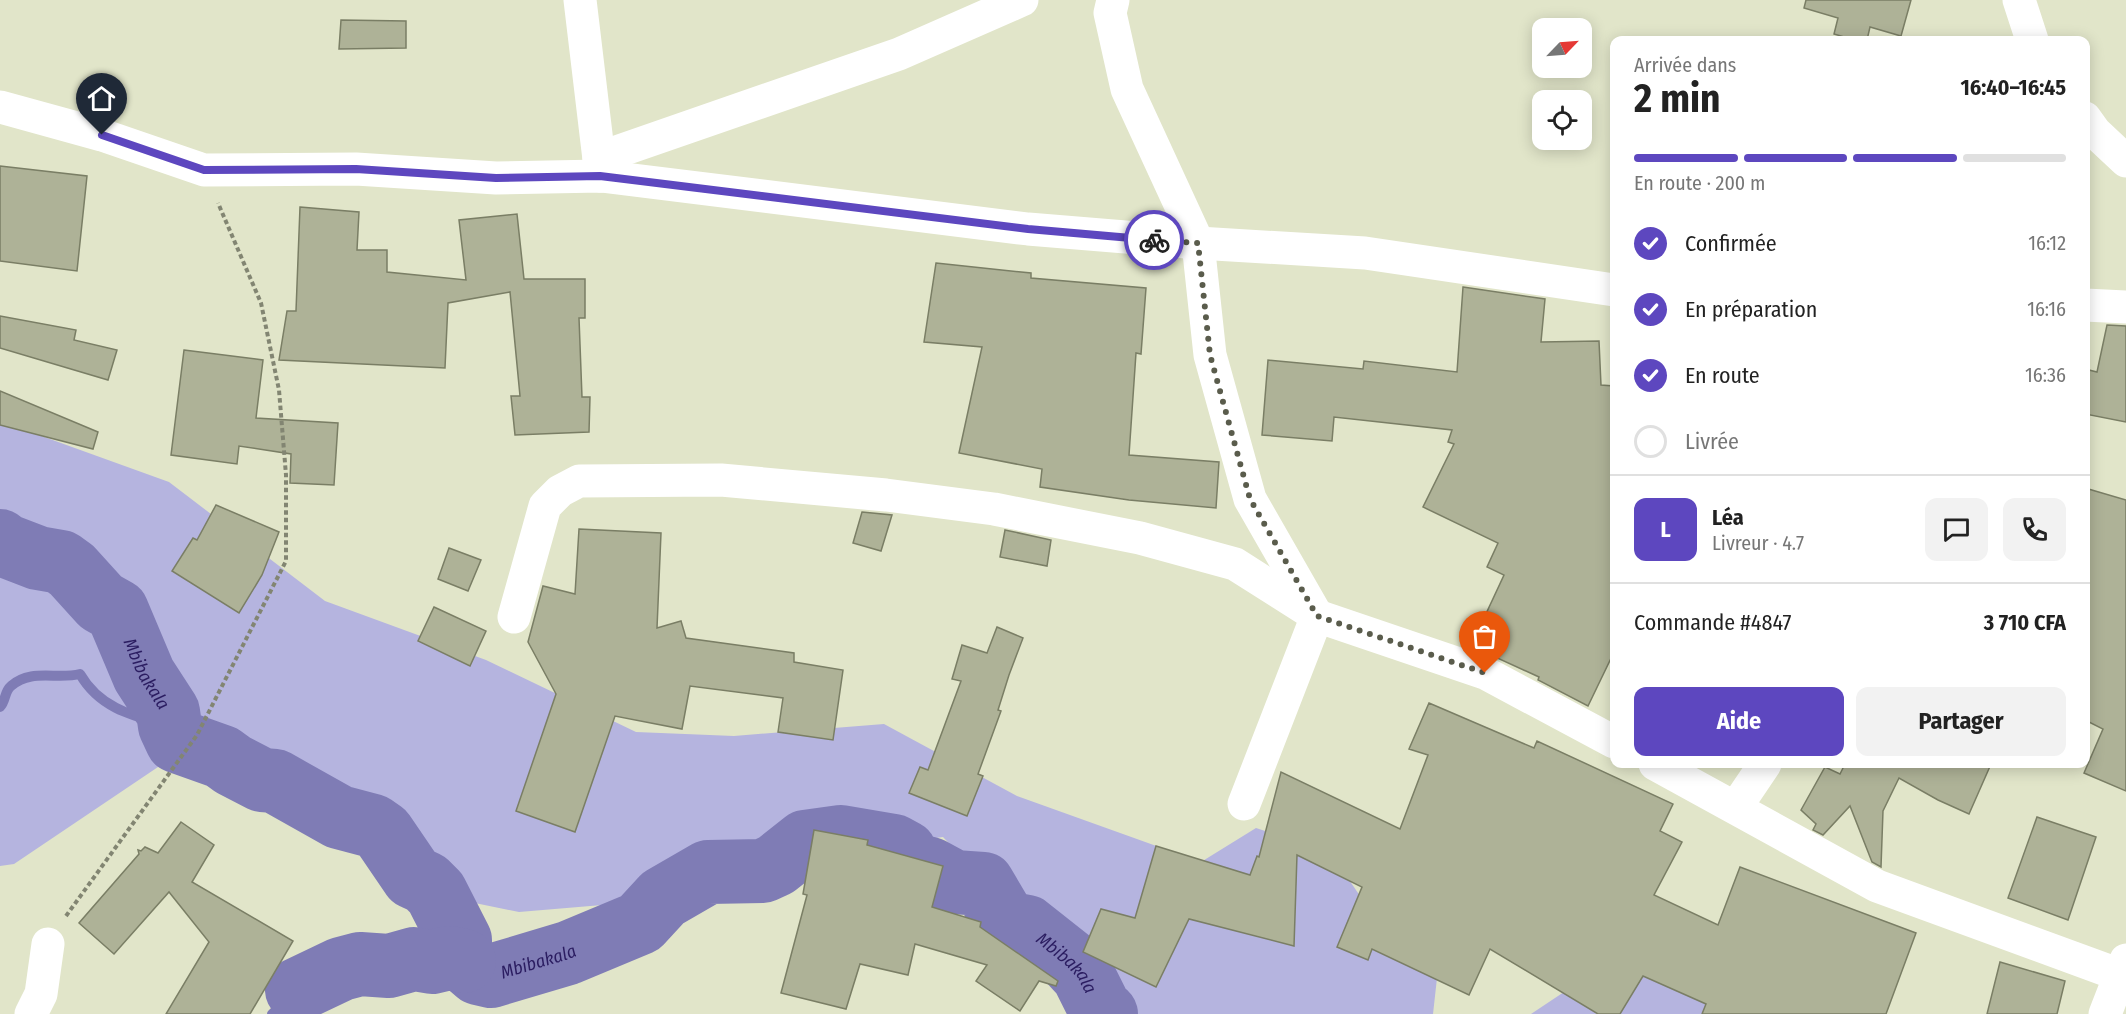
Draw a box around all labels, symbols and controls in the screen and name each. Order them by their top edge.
north arrow [1532,18,1592,78]
map controls [1532,18,1592,150]
text: Arrivée dans [1634,53,1736,77]
pin [76,73,127,135]
text: 16:40–16:45 [1960,74,2066,101]
text: 2 min [1634,76,1720,122]
icon: home [85,82,118,115]
button: locate [1532,90,1592,150]
text: En route · 200 m [1634,171,1765,195]
courier [1124,210,1184,270]
icon: bike [1138,224,1171,257]
icon: check [1634,227,1667,260]
text: Confirmée [1685,230,1777,257]
text: 16:12 [2028,231,2066,255]
icon: check [1634,293,1667,326]
text: En préparation [1685,296,1817,323]
text: 16:16 [2027,297,2066,321]
icon: check [1634,359,1667,392]
text: En route [1685,362,1760,389]
text: 16:36 [2025,363,2066,387]
text: Livrée [1685,428,1739,455]
button: chat [1925,498,1988,561]
button: phone [2003,498,2066,561]
text: Léa [1712,504,1744,531]
text: L [1660,516,1671,543]
text: Livreur · 4.7 [1712,531,1804,555]
text: Commande #4847 [1634,609,1792,636]
text: 3 710 CFA [1984,609,2066,636]
pin [1459,611,1510,673]
icon: bag [1468,620,1501,653]
water label: Mbibakala [119,635,174,714]
button: Aide [1634,687,1844,756]
button: Partager [1856,687,2066,756]
water label: Mbibakala [1032,928,1101,997]
water label: Mbibakala [498,940,580,984]

